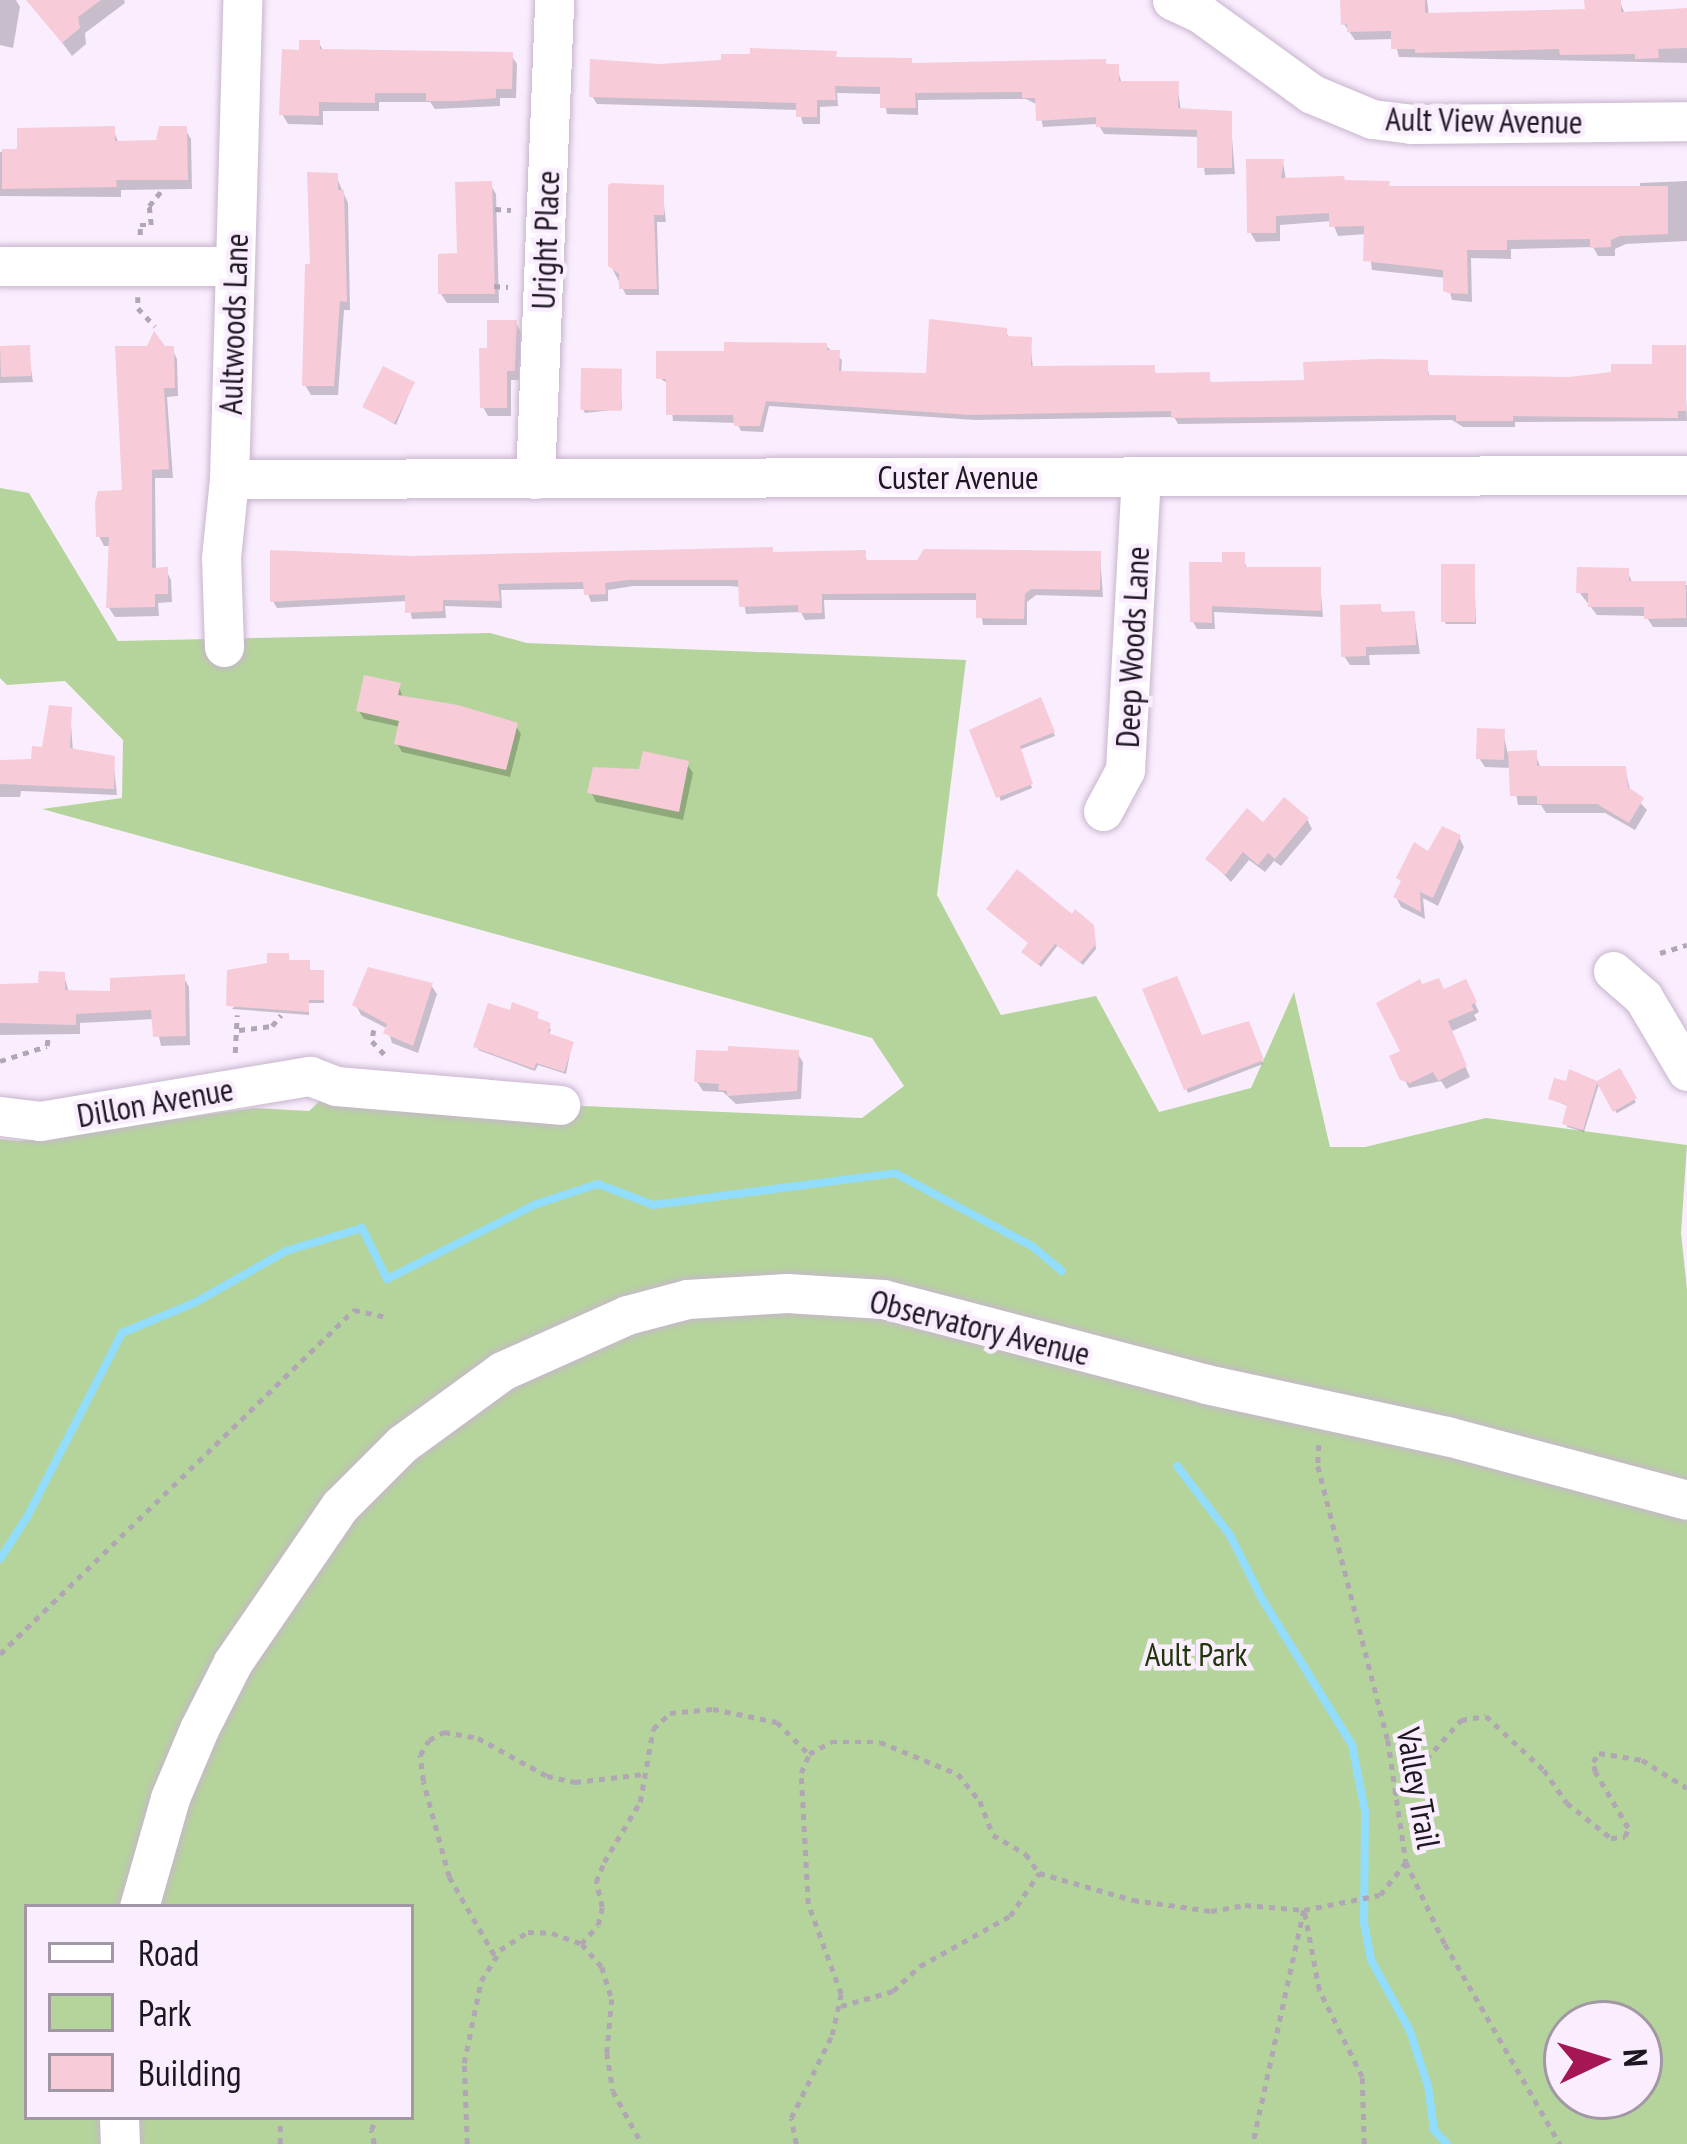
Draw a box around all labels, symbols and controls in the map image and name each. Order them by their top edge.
street label: Ault View Avenue [1384,98,1584,142]
street label: Uright Place [523,170,567,310]
street label: Aultwoods Lane [210,233,256,415]
street label: Custer Avenue [877,457,1039,497]
street label: Deep Woods Lane [1107,545,1157,749]
street label: Dillon Avenue [73,1069,237,1135]
street label: Observatory Avenue [865,1280,1095,1374]
park label: Ault Park [1145,1634,1247,1674]
street label: Valley Trail [1389,1723,1449,1853]
legend [24,1904,414,2120]
text: Road [138,1929,199,1976]
text: Park [138,1989,192,2036]
north arrow [1543,2000,1663,2120]
text: N [1614,2047,1658,2068]
text: Building [138,2049,242,2096]

